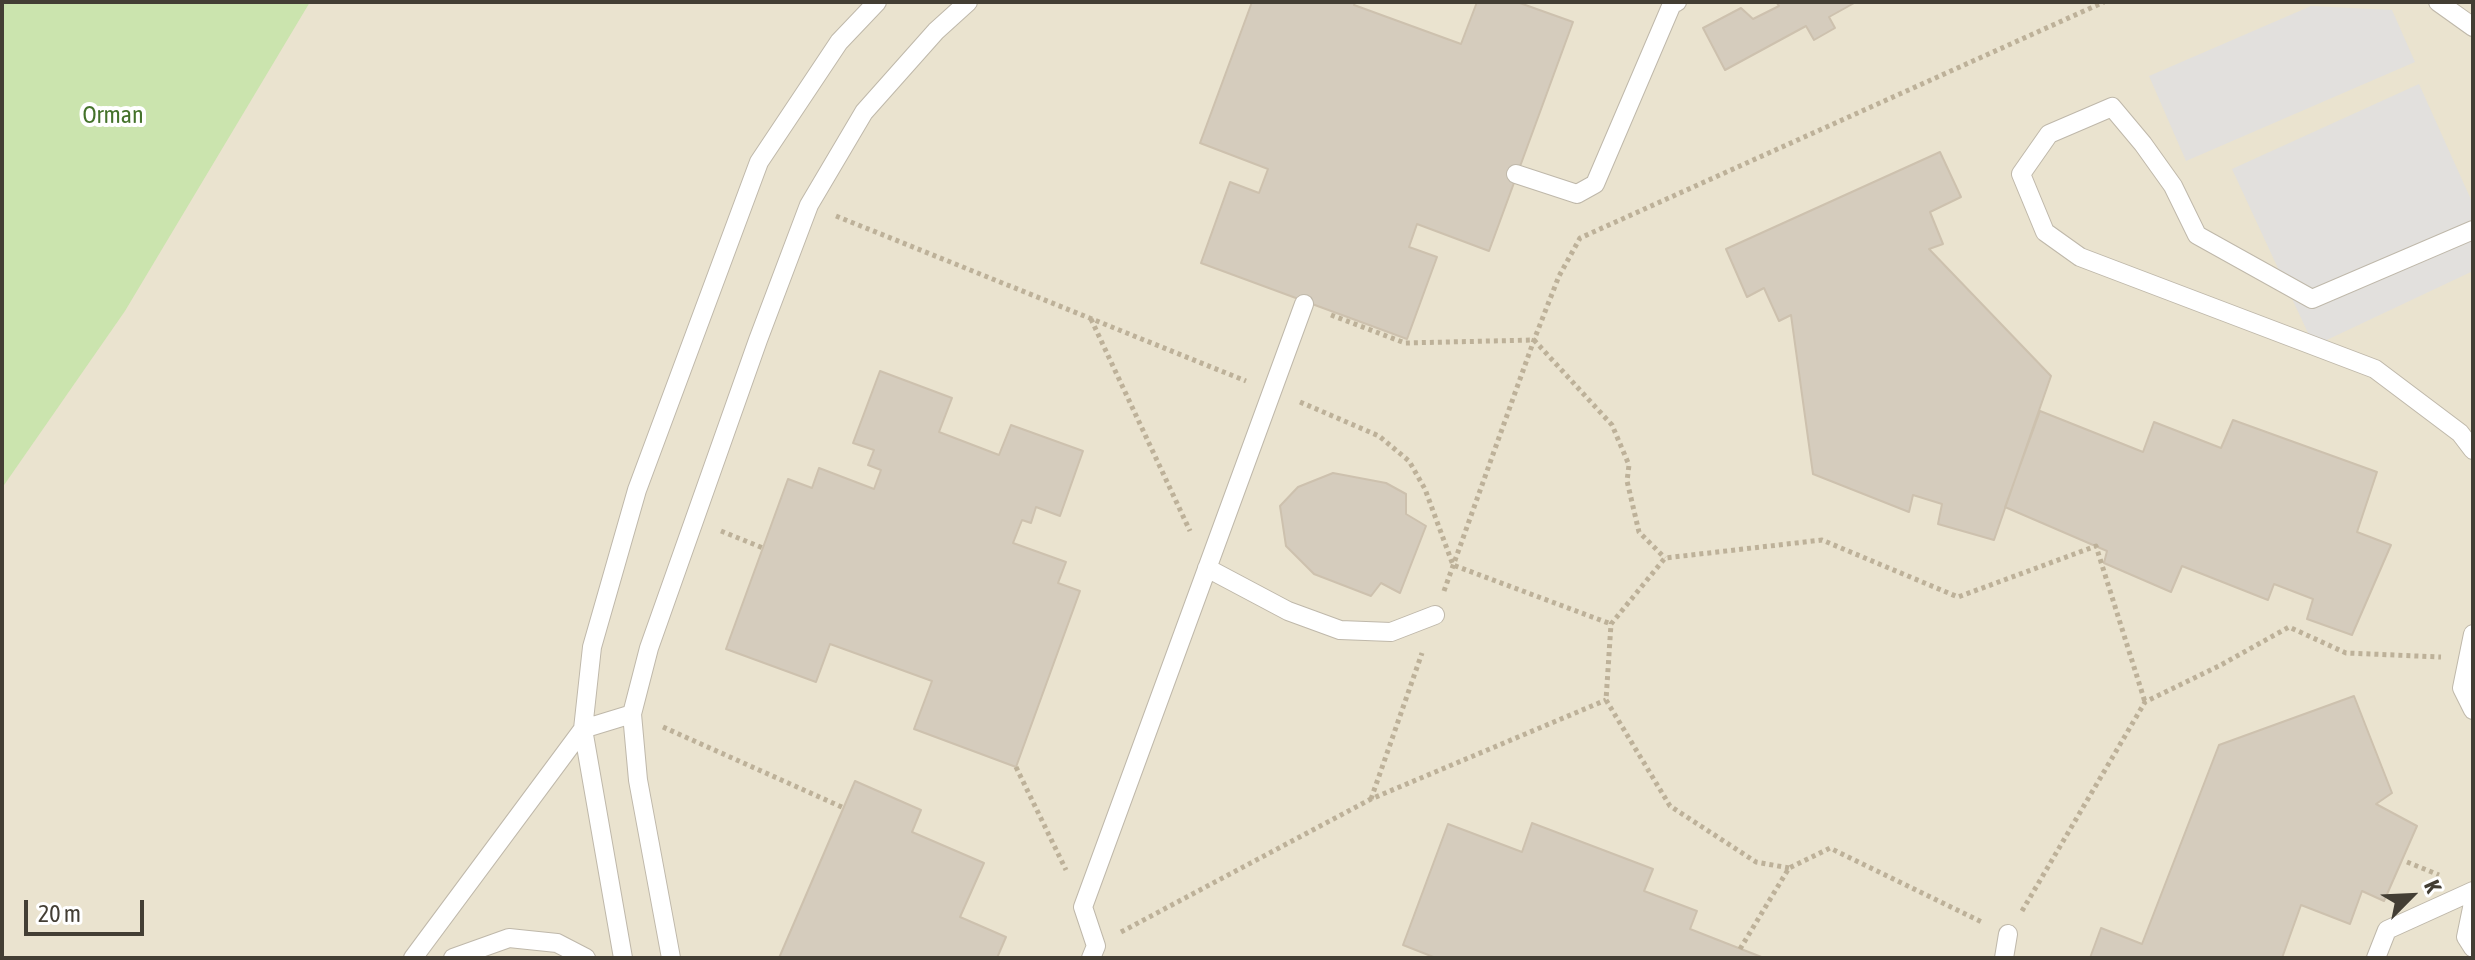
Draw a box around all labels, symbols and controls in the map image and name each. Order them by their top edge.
park label: Orman [82,101,144,129]
north arrow [2371,856,2451,936]
text: K [2419,876,2447,896]
scale bar [28,884,148,934]
text: 20 m [38,900,81,927]

